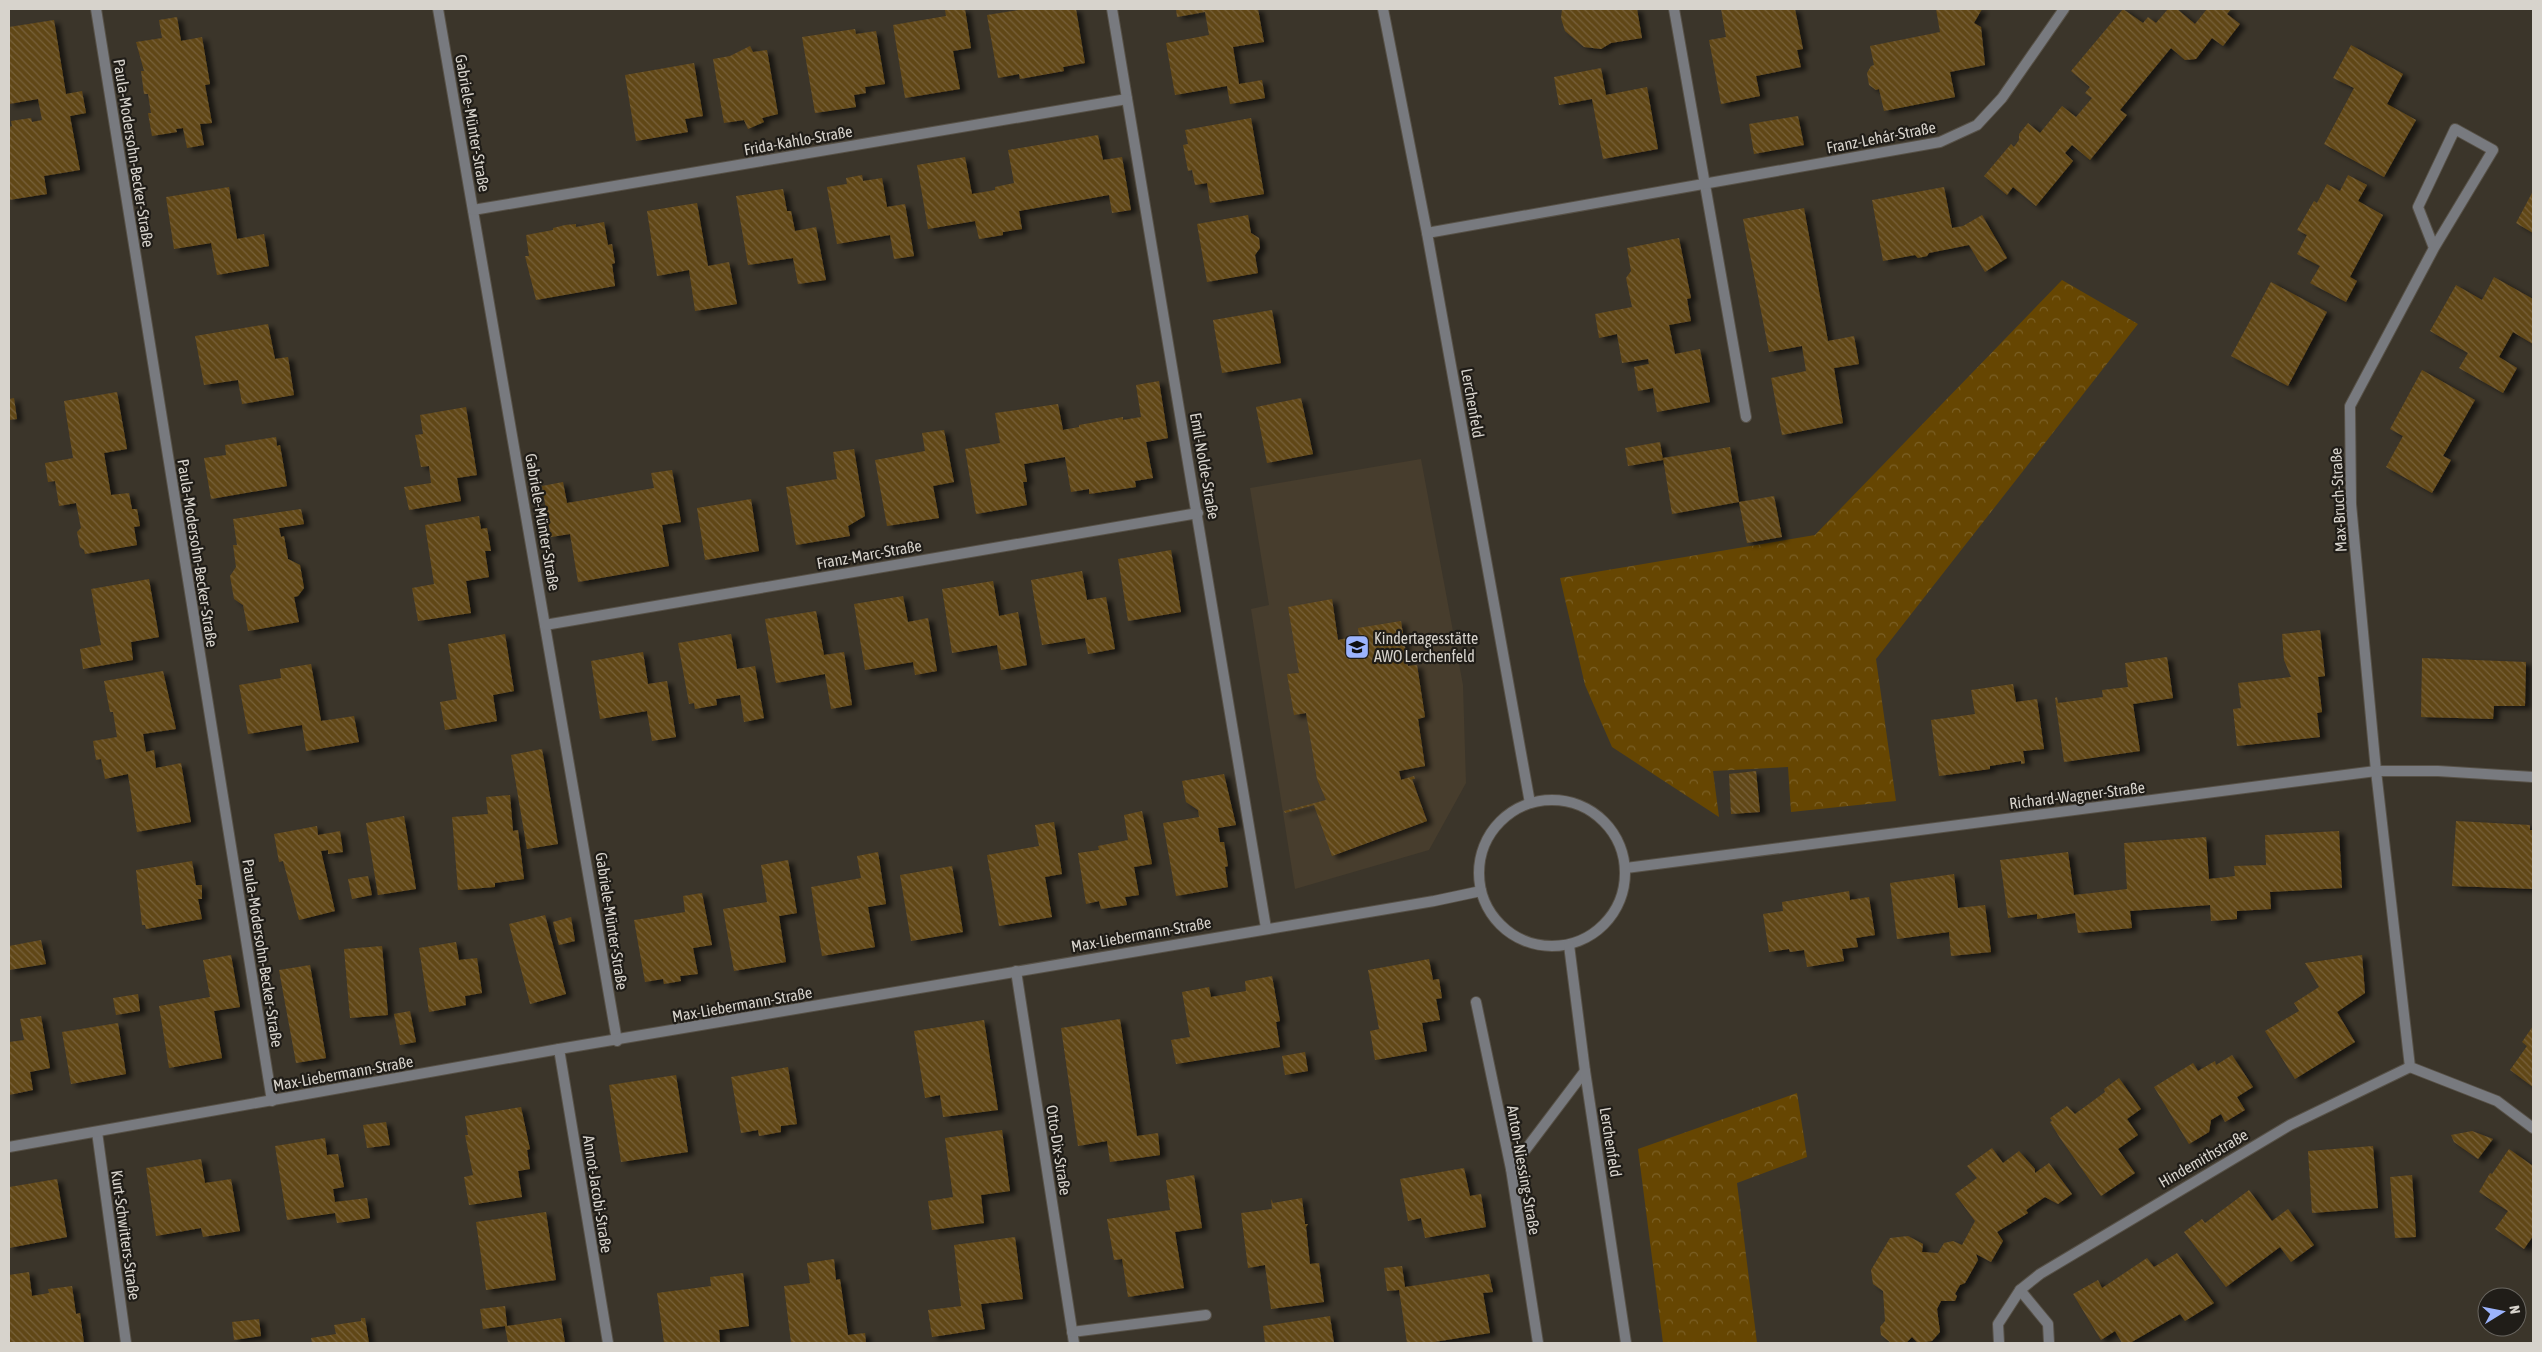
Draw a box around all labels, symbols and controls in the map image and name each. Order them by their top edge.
street label: Gabriele-Münter-Straße [452,53,494,193]
street label: Paula-Modersohn-Becker-Straße [110,58,158,248]
street label: Franz-Lehár-Straße [1825,118,1937,156]
street label: Frida-Kahlo-Straße [742,122,854,158]
street label: Lerchenfeld [1458,367,1488,439]
street label: Emil-Nolde-Straße [1187,411,1223,521]
street label: Max-Bruch-Straße [2326,447,2350,553]
street label: Gabriele-Münter-Straße [522,452,564,592]
street label: Paula-Modersohn-Becker-Straße [174,458,222,648]
street label: Franz-Marc-Straße [815,536,923,572]
place label: Kindertagesstätte AWO Lerchenfeld [1374,629,1478,665]
school or university icon: Kindertagesstätte AWO Lerchenfeld [1344,634,1370,660]
street label: Richard-Wagner-Straße [2008,778,2146,813]
street label: Gabriele-Münter-Straße [592,851,632,991]
street label: Paula-Modersohn-Becker-Straße [239,858,287,1048]
street label: Max-Liebermann-Straße [1070,913,1212,955]
street label: Max-Liebermann-Straße [671,983,813,1025]
street label: Max-Liebermann-Straße [272,1052,414,1094]
street label: Otto-Dix-Straße [1043,1104,1075,1196]
street label: Anton-Niessing-Straße [1503,1104,1544,1236]
street label: Lerchenfeld [1597,1106,1625,1178]
street label: Hindemithstraße [2155,1125,2251,1191]
street label: Annot-Jacobi-Straße [580,1134,616,1254]
street label: Kurt-Schwitters-Straße [108,1169,144,1301]
north arrow [2477,1287,2527,1337]
text: N [2506,1304,2523,1315]

